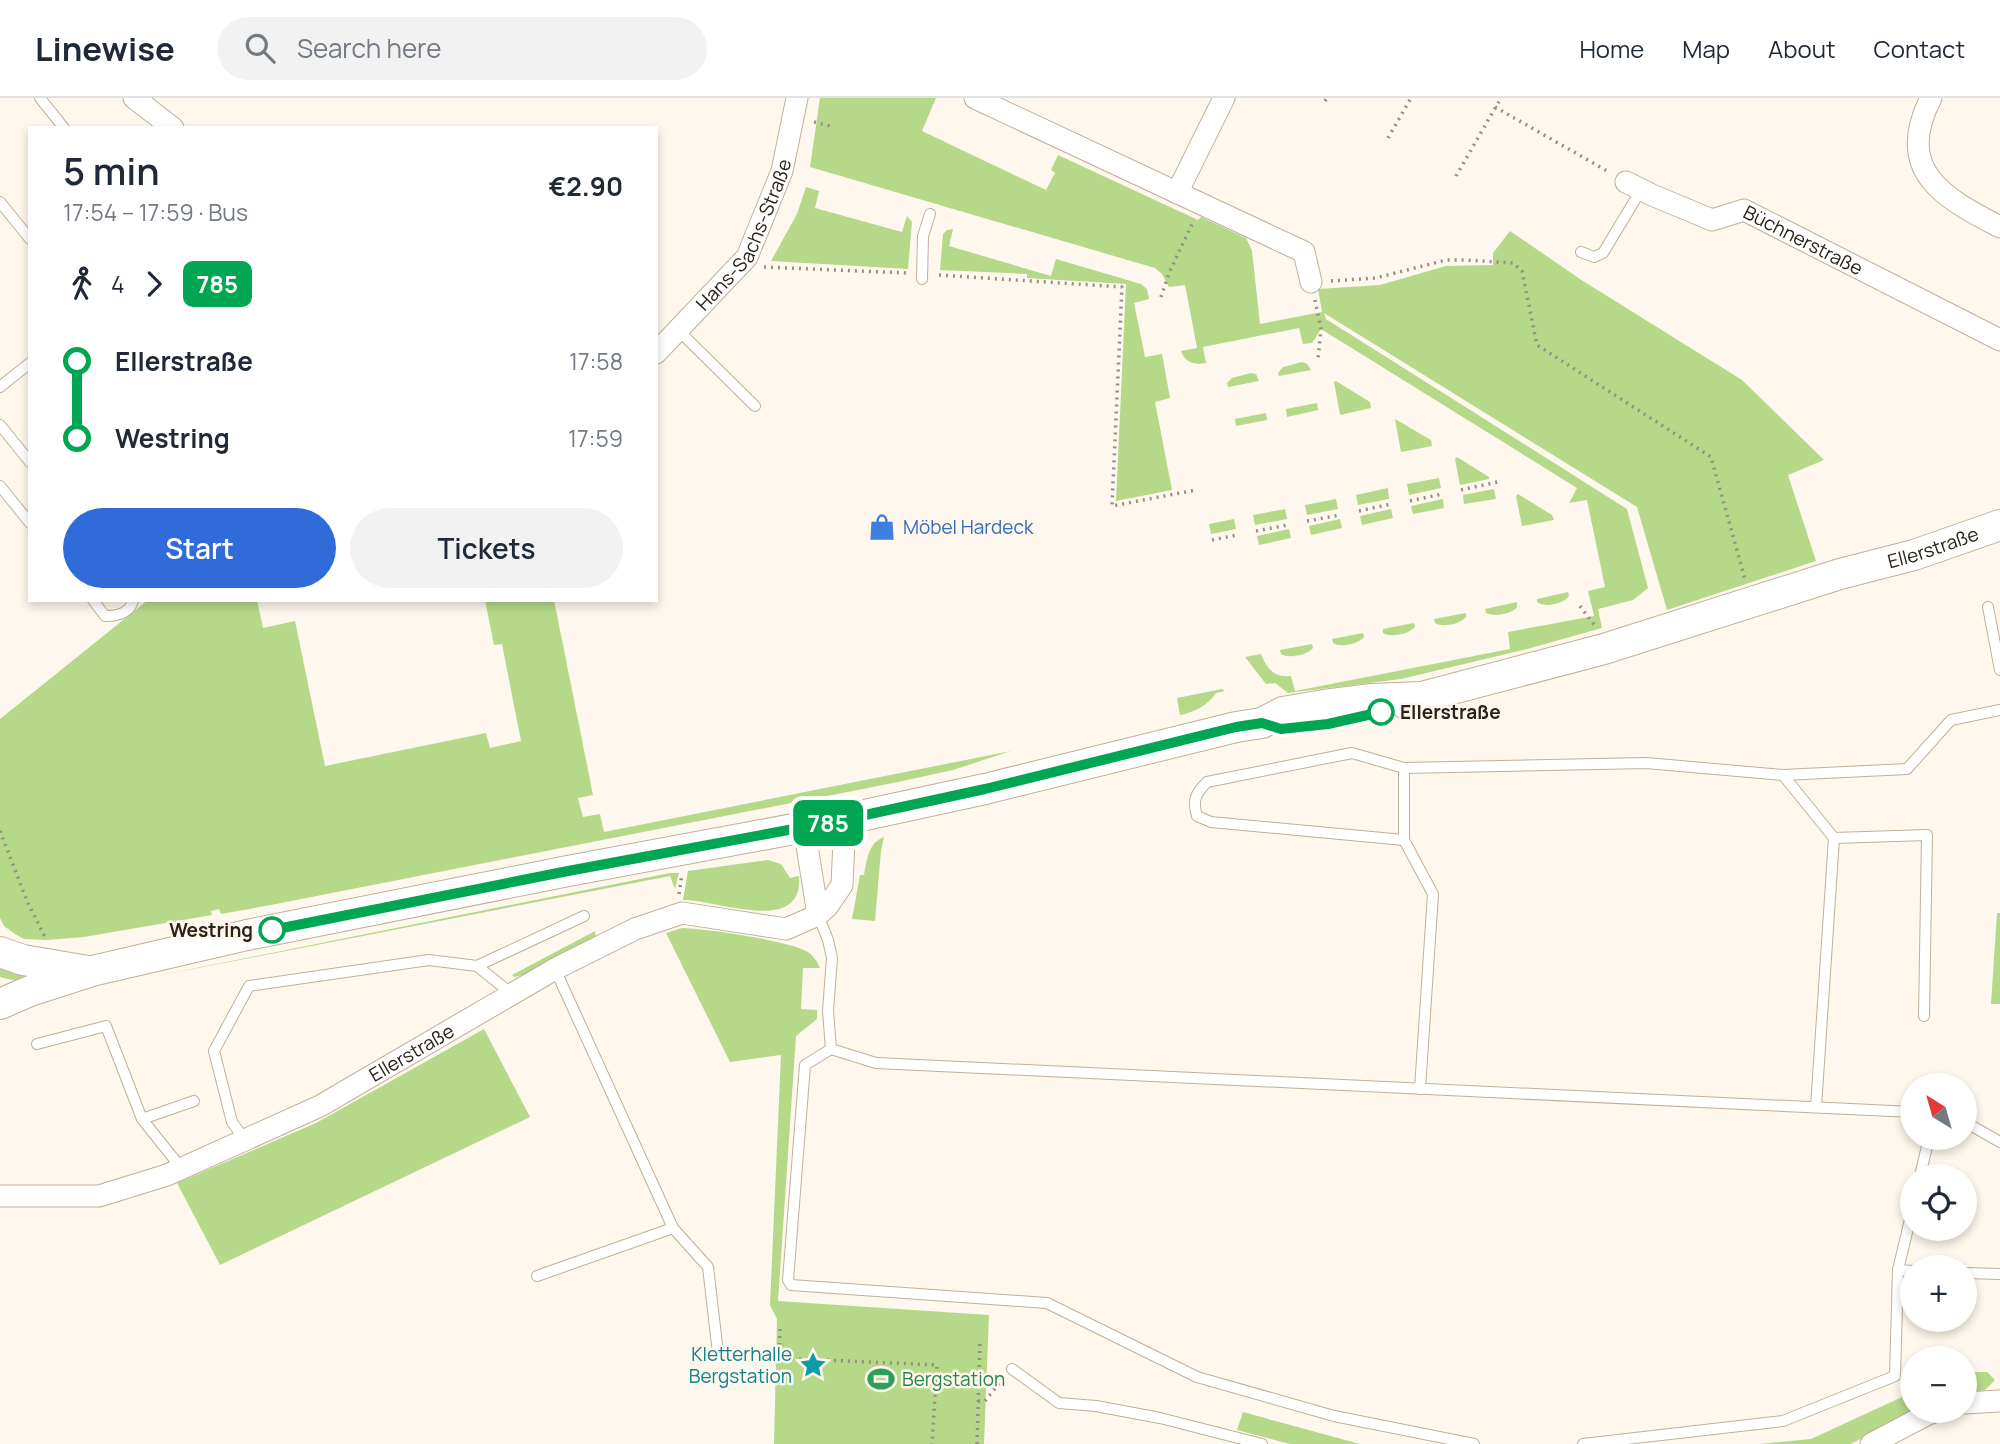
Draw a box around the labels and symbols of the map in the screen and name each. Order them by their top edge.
street label: Hans-Sachs-Straße [690,157,797,316]
street label: Büchnerstraße [1739,199,1867,281]
shop icon: Möbel Hardeck [867,512,897,542]
place label: Möbel Hardeck [903,514,1034,540]
street label: Ellerstraße [1885,520,1982,574]
marker: Ellerstraße [1368,699,1394,725]
place label: Ellerstraße [1400,699,1501,725]
line badge: 785 [788,800,868,846]
place label: Westring [169,917,253,943]
marker: Westring [259,917,285,943]
street label: Ellerstraße [364,1018,459,1088]
north arrow [1900,1073,1978,1150]
place label: Kletterhalle Bergstation [689,1341,792,1389]
place icon: Kletterhalle Bergstation [798,1350,828,1380]
sports icon: Bergstation [866,1364,896,1394]
place label: Bergstation [902,1366,1005,1392]

